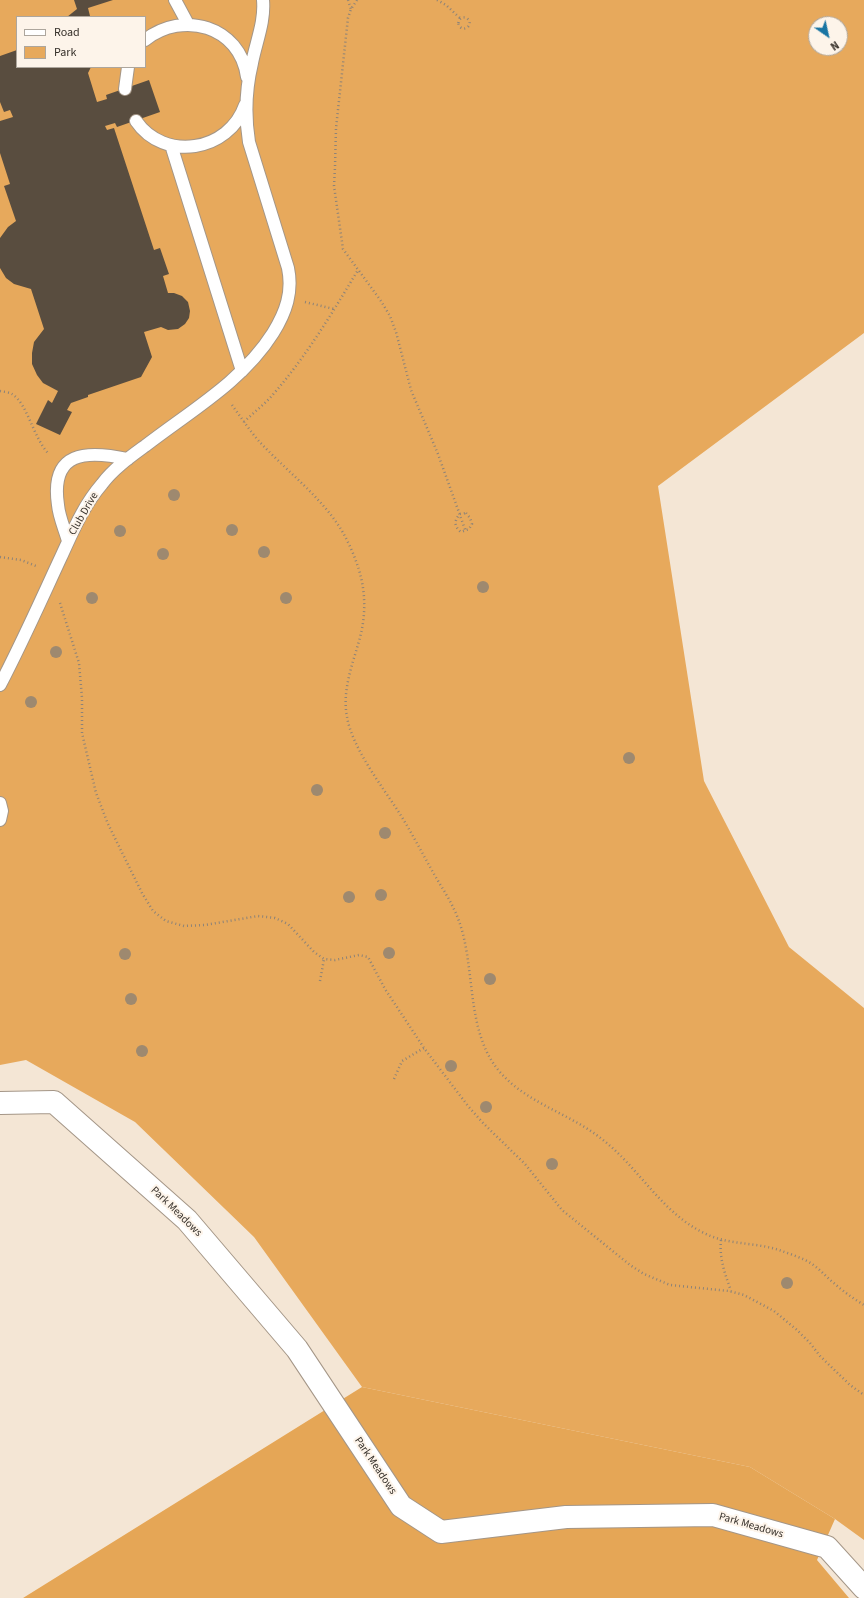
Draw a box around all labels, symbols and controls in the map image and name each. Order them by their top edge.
legend [16,16,146,68]
north arrow [808,16,848,56]
text: Road [54,24,80,41]
text: N [827,37,842,54]
text: Park [54,44,76,61]
street label: Club Drive [66,490,102,538]
street label: Park Meadows [148,1184,204,1240]
street label: Park Meadows [351,1435,399,1497]
street label: Park Meadows [717,1511,785,1541]

